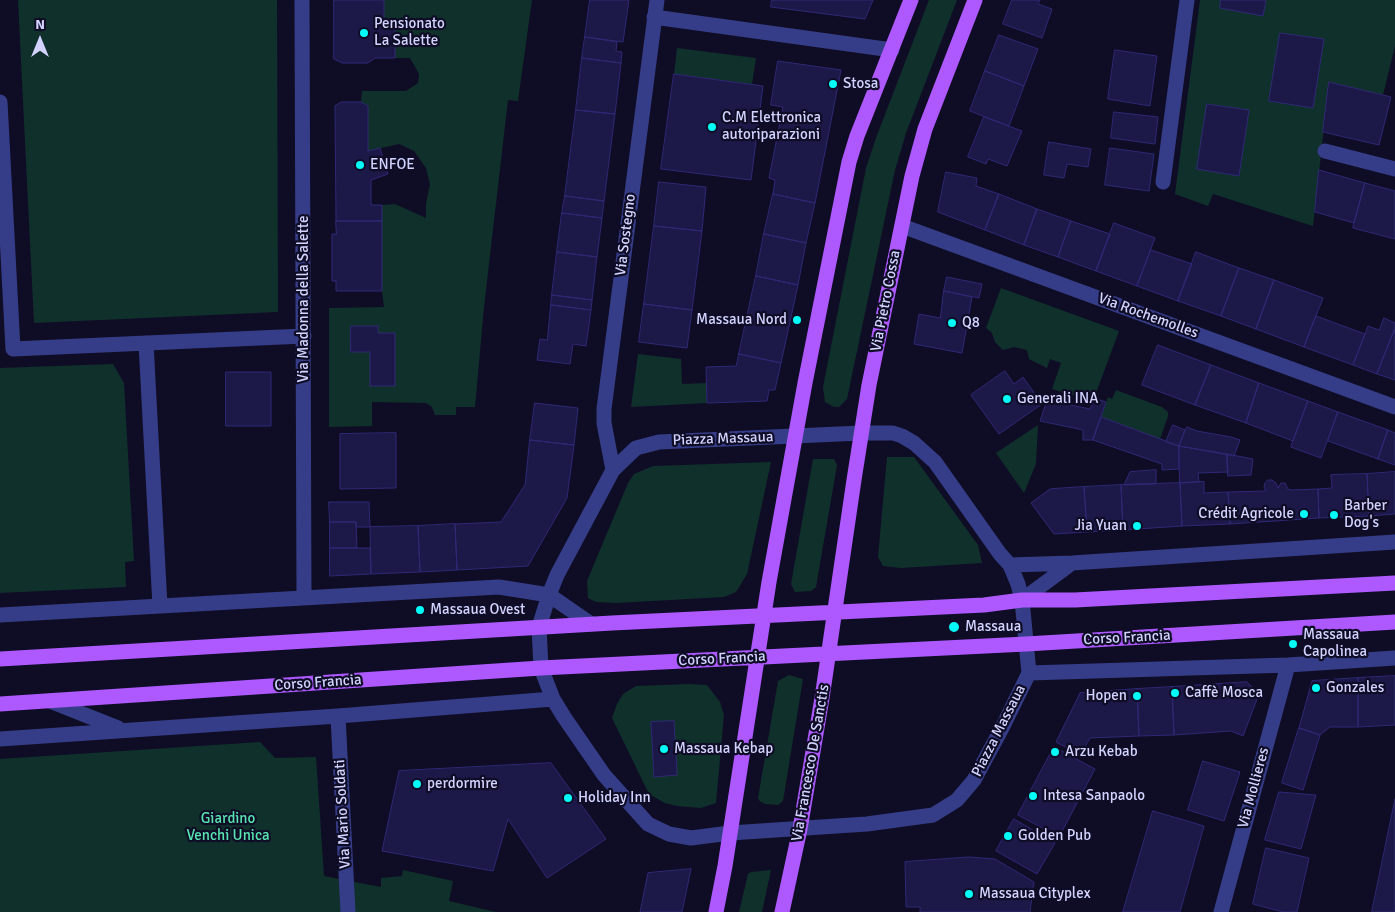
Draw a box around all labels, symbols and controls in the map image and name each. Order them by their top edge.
north arrow [15,15,65,65]
place label: Pensionato La Salette [374,15,445,50]
text: N [35,16,45,33]
marker: Pensionato La Salette [358,27,370,39]
place label: Stosa [843,75,878,93]
marker: Stosa [827,78,839,90]
place label: C.M Elettronica autoriparazioni [722,109,821,144]
marker: C.M Elettronica autoriparazioni [706,121,718,133]
place label: ENFOE [370,156,415,174]
marker: ENFOE [354,159,366,171]
street label: Via Sostegno [612,193,640,277]
street label: Via Madonna della Salette [295,216,313,382]
street label: Via Pietro Cossa [867,249,905,353]
street label: Via Rochemolles [1095,290,1201,342]
place label: Massaua Nord [696,311,787,329]
marker: Massaua Nord [791,314,803,326]
place label: Q8 [962,314,980,332]
marker: Q8 [946,317,958,329]
place label: Generali INA [1017,390,1098,408]
marker: Generali INA [1001,393,1013,405]
street label: Piazza Massaua [672,428,774,450]
place label: Barber Dog's [1344,497,1387,532]
place label: Crédit Agricole [1198,505,1294,523]
marker: Crédit Agricole [1298,508,1310,520]
marker: Barber Dog's [1328,509,1340,521]
place label: Jia Yuan [1074,517,1127,535]
marker: Jia Yuan [1131,520,1143,532]
place label: Massaua Ovest [430,601,525,619]
marker: Massaua Ovest [414,604,426,616]
place label: Massaua [965,618,1021,636]
marker: Massaua [947,620,961,634]
place label: Massaua Capolinea [1303,626,1367,661]
street label: Corso Francia [1083,627,1171,649]
marker: Massaua Capolinea [1287,638,1299,650]
street label: Corso Francia [678,648,766,670]
street label: Corso Francia [274,671,362,695]
place label: Gonzales [1326,679,1384,697]
street label: Piazza Massaua [968,682,1030,780]
marker: Gonzales [1310,682,1322,694]
street label: Via Francesco De Sanctis [788,683,834,843]
place label: Caffè Mosca [1185,684,1263,702]
place label: Hopen [1085,687,1127,705]
marker: Caffè Mosca [1169,687,1181,699]
marker: Hopen [1131,690,1143,702]
place label: Massaua Kebap [674,740,773,758]
marker: Massaua Kebap [658,743,670,755]
place label: Arzu Kebab [1065,743,1138,761]
marker: Arzu Kebab [1049,746,1061,758]
street label: Via Mollieres [1235,746,1273,830]
street label: Via Mario Soldati [331,759,355,869]
place label: perdormire [427,775,498,793]
marker: perdormire [411,778,423,790]
place label: Intesa Sanpaolo [1043,787,1145,805]
place label: Holiday Inn [578,789,651,807]
marker: Intesa Sanpaolo [1027,790,1039,802]
marker: Holiday Inn [562,792,574,804]
park label: Giardino Venchi Unica [186,810,270,845]
place label: Golden Pub [1018,827,1091,845]
marker: Golden Pub [1002,830,1014,842]
place label: Massaua Cityplex [979,885,1091,903]
marker: Massaua Cityplex [963,888,975,900]

